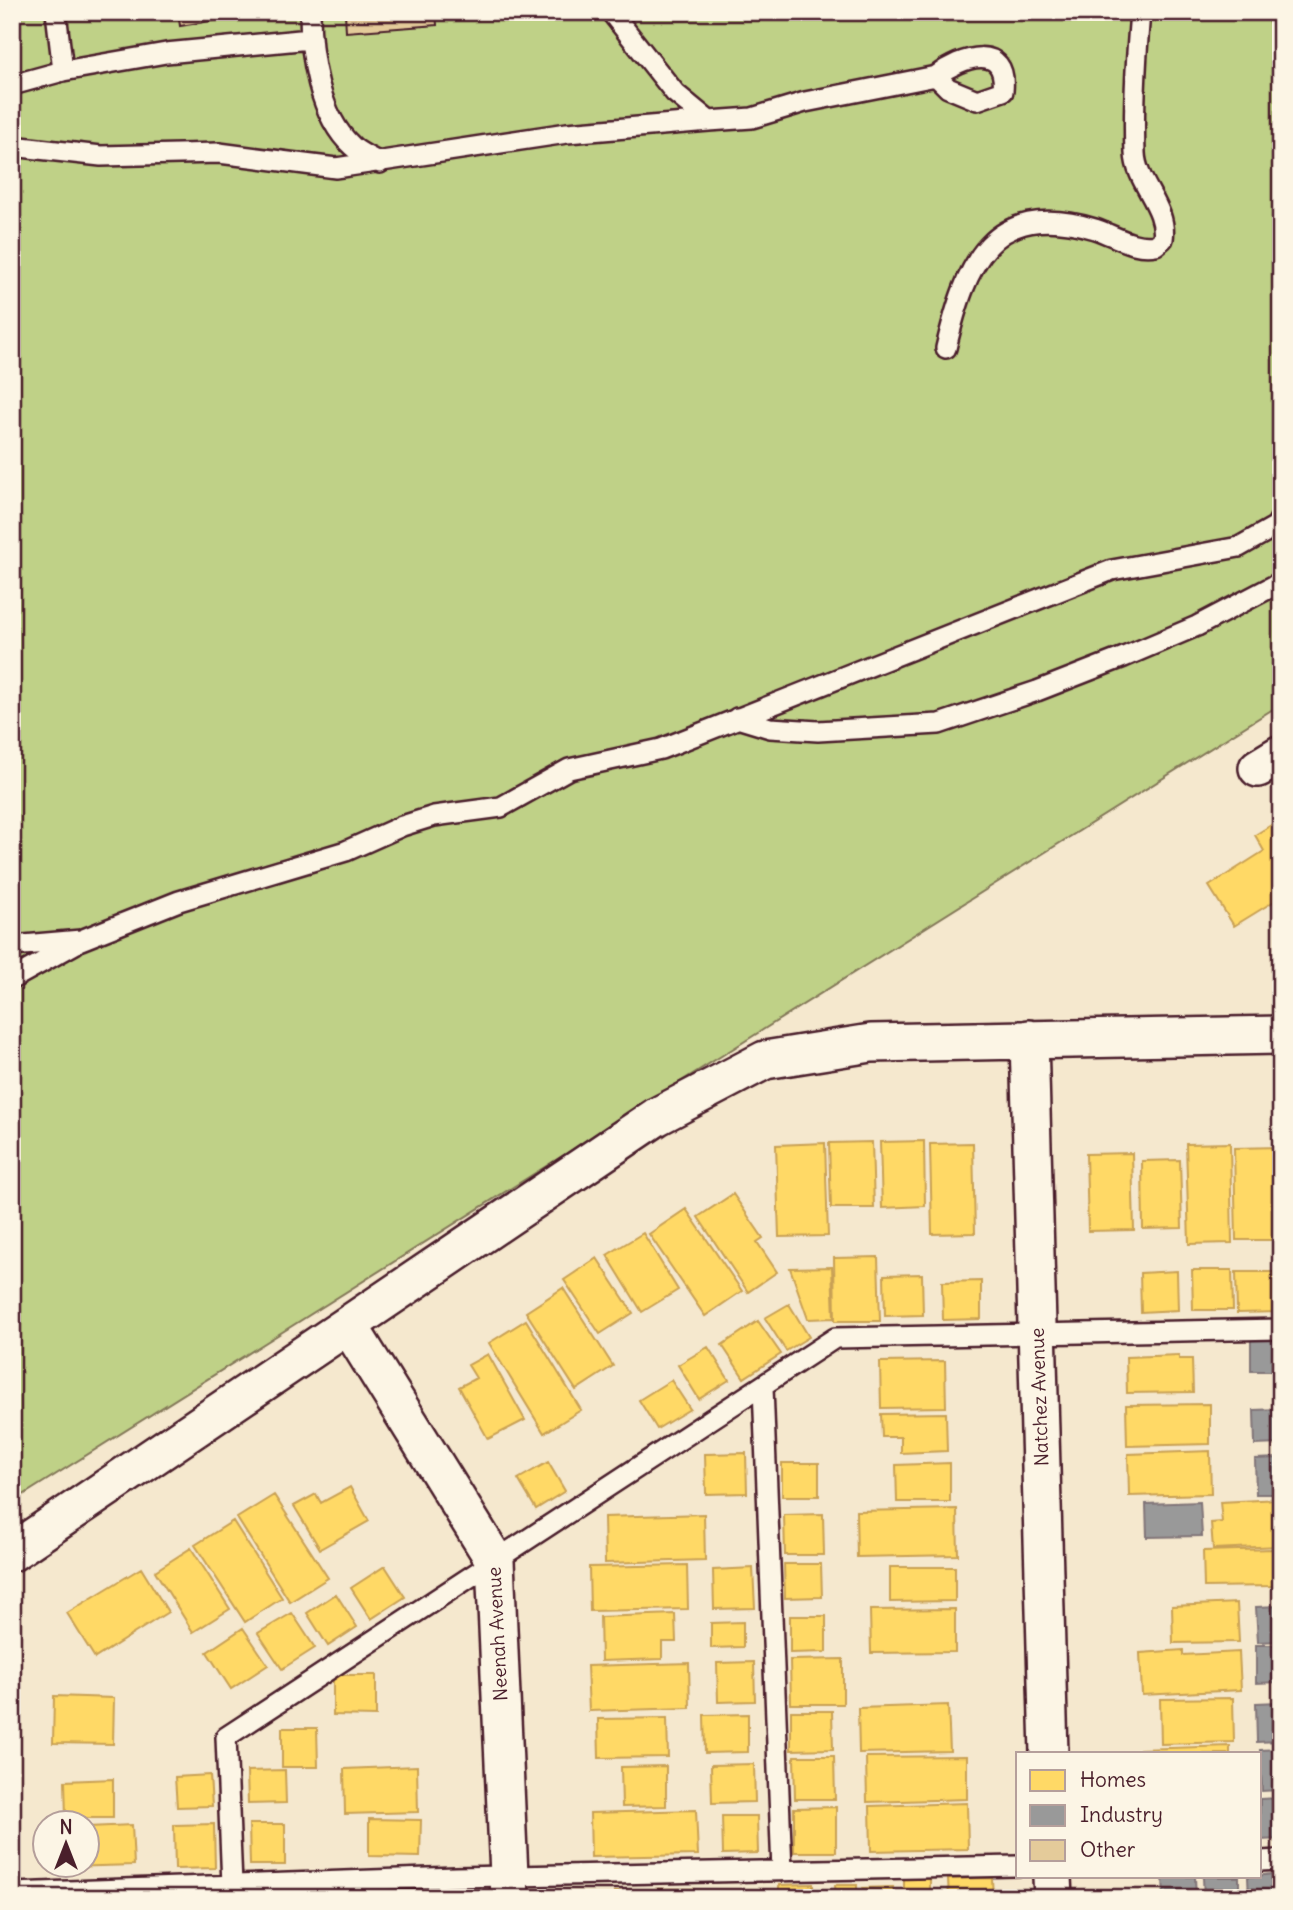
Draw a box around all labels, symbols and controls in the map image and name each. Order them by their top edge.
street label: Natchez Avenue [1025,1327,1053,1467]
street label: Neenah Avenue [481,1566,513,1702]
legend [1016,1752,1262,1878]
text: Homes [1080,1766,1146,1793]
text: Industry [1080,1801,1163,1828]
north arrow [32,1808,102,1878]
text: N [59,1815,73,1839]
text: Other [1080,1836,1136,1863]

